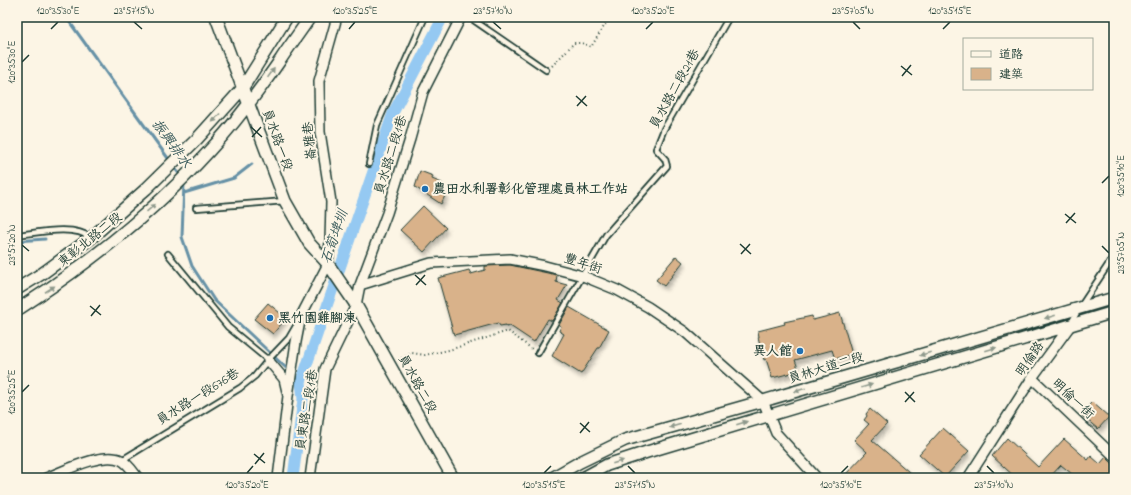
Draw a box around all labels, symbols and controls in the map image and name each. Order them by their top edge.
text: 120°35'30"E [37,4,79,19]
text: 23°57'15"N [114,4,155,19]
text: 120°35'25"E [332,4,378,19]
text: 23°57'10"N [473,4,513,19]
text: 120°35'20"E [631,4,675,19]
text: 23°57'05"N [832,4,874,19]
text: 120°35'15"E [928,4,972,19]
legend [963,38,1093,90]
text: 120°35'30"E [5,41,20,83]
street label: 員水路二段21巷 [645,46,705,132]
text: 道路 [999,46,1023,64]
text: 建築 [999,66,1023,84]
one-way arrow [267,68,275,78]
street label: 員水路一段 [257,106,297,174]
one-way arrow [211,113,221,123]
street label: 員水路二段1巷 [370,113,412,197]
water label: 振興排水 [146,115,197,174]
street label: 崙雅巷 [299,121,321,161]
text: 120°35'10"E [1114,155,1129,197]
place label: 農田水利署彰化管理處員林工作站 [433,180,628,199]
marker: 農田水利署彰化管理處員林工作站 [420,184,430,194]
one-way arrow [146,203,157,212]
water label: 石筍埤圳 [316,205,355,267]
street label: 東彰北路二段 [54,208,126,272]
text: 23°57'20"N [5,224,20,266]
text: 23°57'05"N [1114,232,1129,274]
street label: 豐年街 [562,249,604,279]
one-way arrow [45,285,55,293]
place label: 黑竹園雞腳凍 [278,309,356,328]
marker: 黑竹園雞腳凍 [265,313,275,323]
one-way arrow [1043,315,1056,321]
street label: 明倫路 [1011,338,1049,380]
place label: 異人館 [753,342,792,361]
marker: 異人館 [795,346,805,356]
one-way arrow [985,346,997,352]
street label: 員林大道二段 [786,348,866,388]
street label: 員水路二段 [393,351,441,417]
one-way arrow [919,351,931,357]
street label: 員水路一段676巷 [153,364,243,430]
street label: 員東路二段1巷 [291,368,323,452]
text: 120°35'25"E [5,369,20,415]
street label: 明倫一街 [1048,374,1098,424]
one-way arrow [861,383,873,389]
one-way arrow [794,387,806,393]
one-way arrow [736,420,748,426]
one-way arrow [669,423,681,429]
one-way arrow [612,458,624,464]
text: 120°35'20"E [225,478,269,493]
text: 120°35'15"E [522,478,566,493]
text: 23°57'15"N [615,478,656,493]
text: 120°35'10"E [820,478,862,493]
text: 23°57'10"N [974,478,1014,493]

